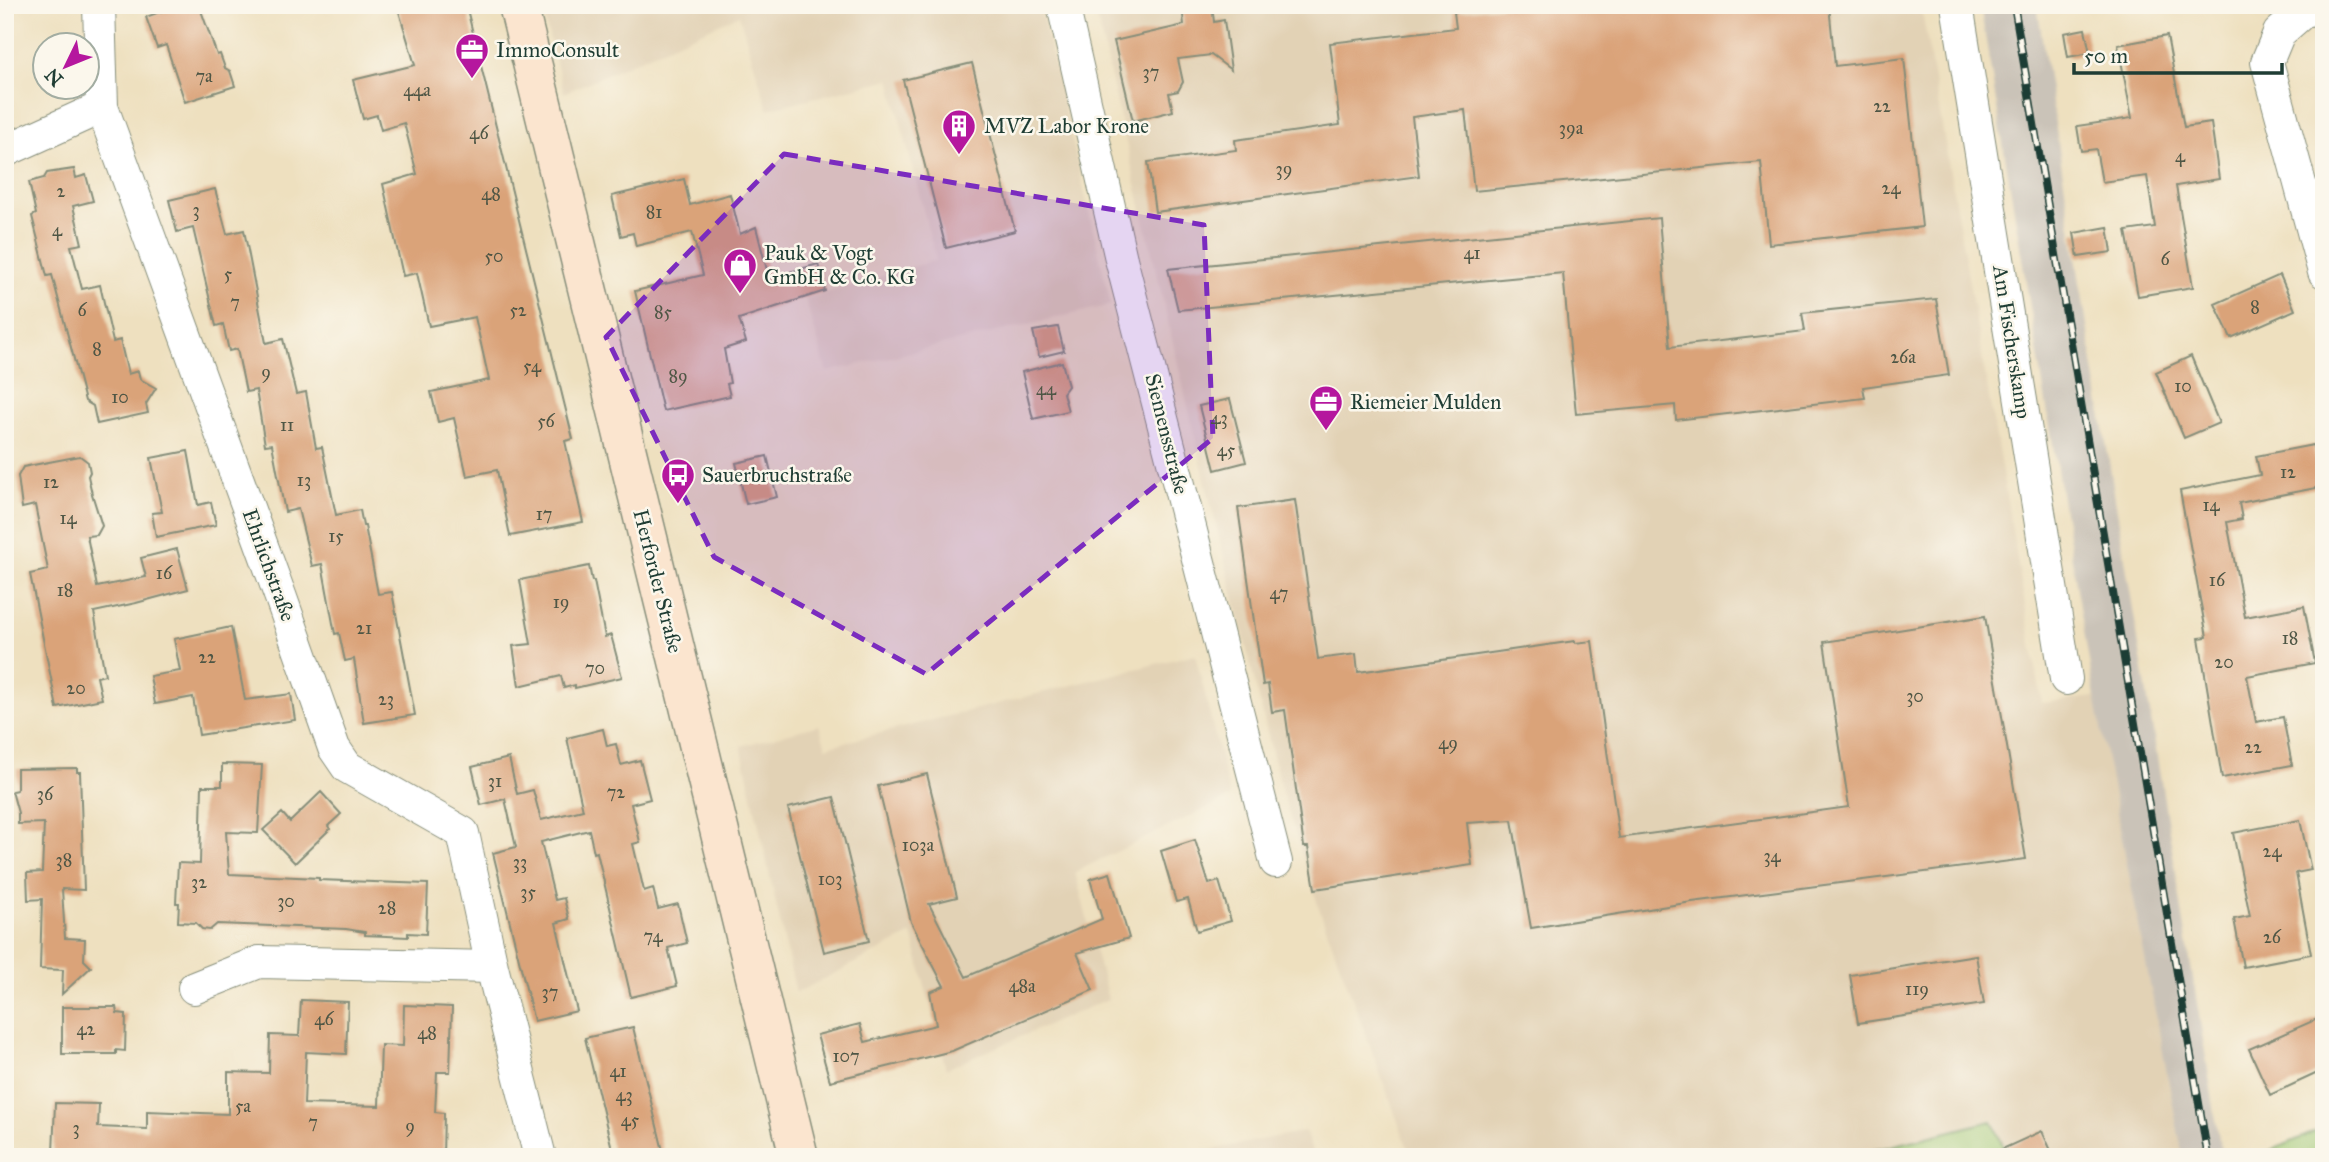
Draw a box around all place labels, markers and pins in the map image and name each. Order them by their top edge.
office icon: ImmoConsult [453,31,491,80]
place label: ImmoConsult [496,37,620,63]
building icon: MVZ Labor Krone [940,107,978,156]
place label: MVZ Labor Krone [984,113,1149,139]
place label: Pauk & Vogt GmbH & Co. KG [764,240,915,290]
shop icon: Pauk & Vogt GmbH & Co. KG [721,246,759,295]
office icon: Riemeier Mulden [1307,383,1345,432]
place label: Riemeier Mulden [1350,389,1501,415]
bus stop icon: Sauerbruchstraße [659,456,697,505]
place label: Sauerbruchstraße [702,462,852,488]

